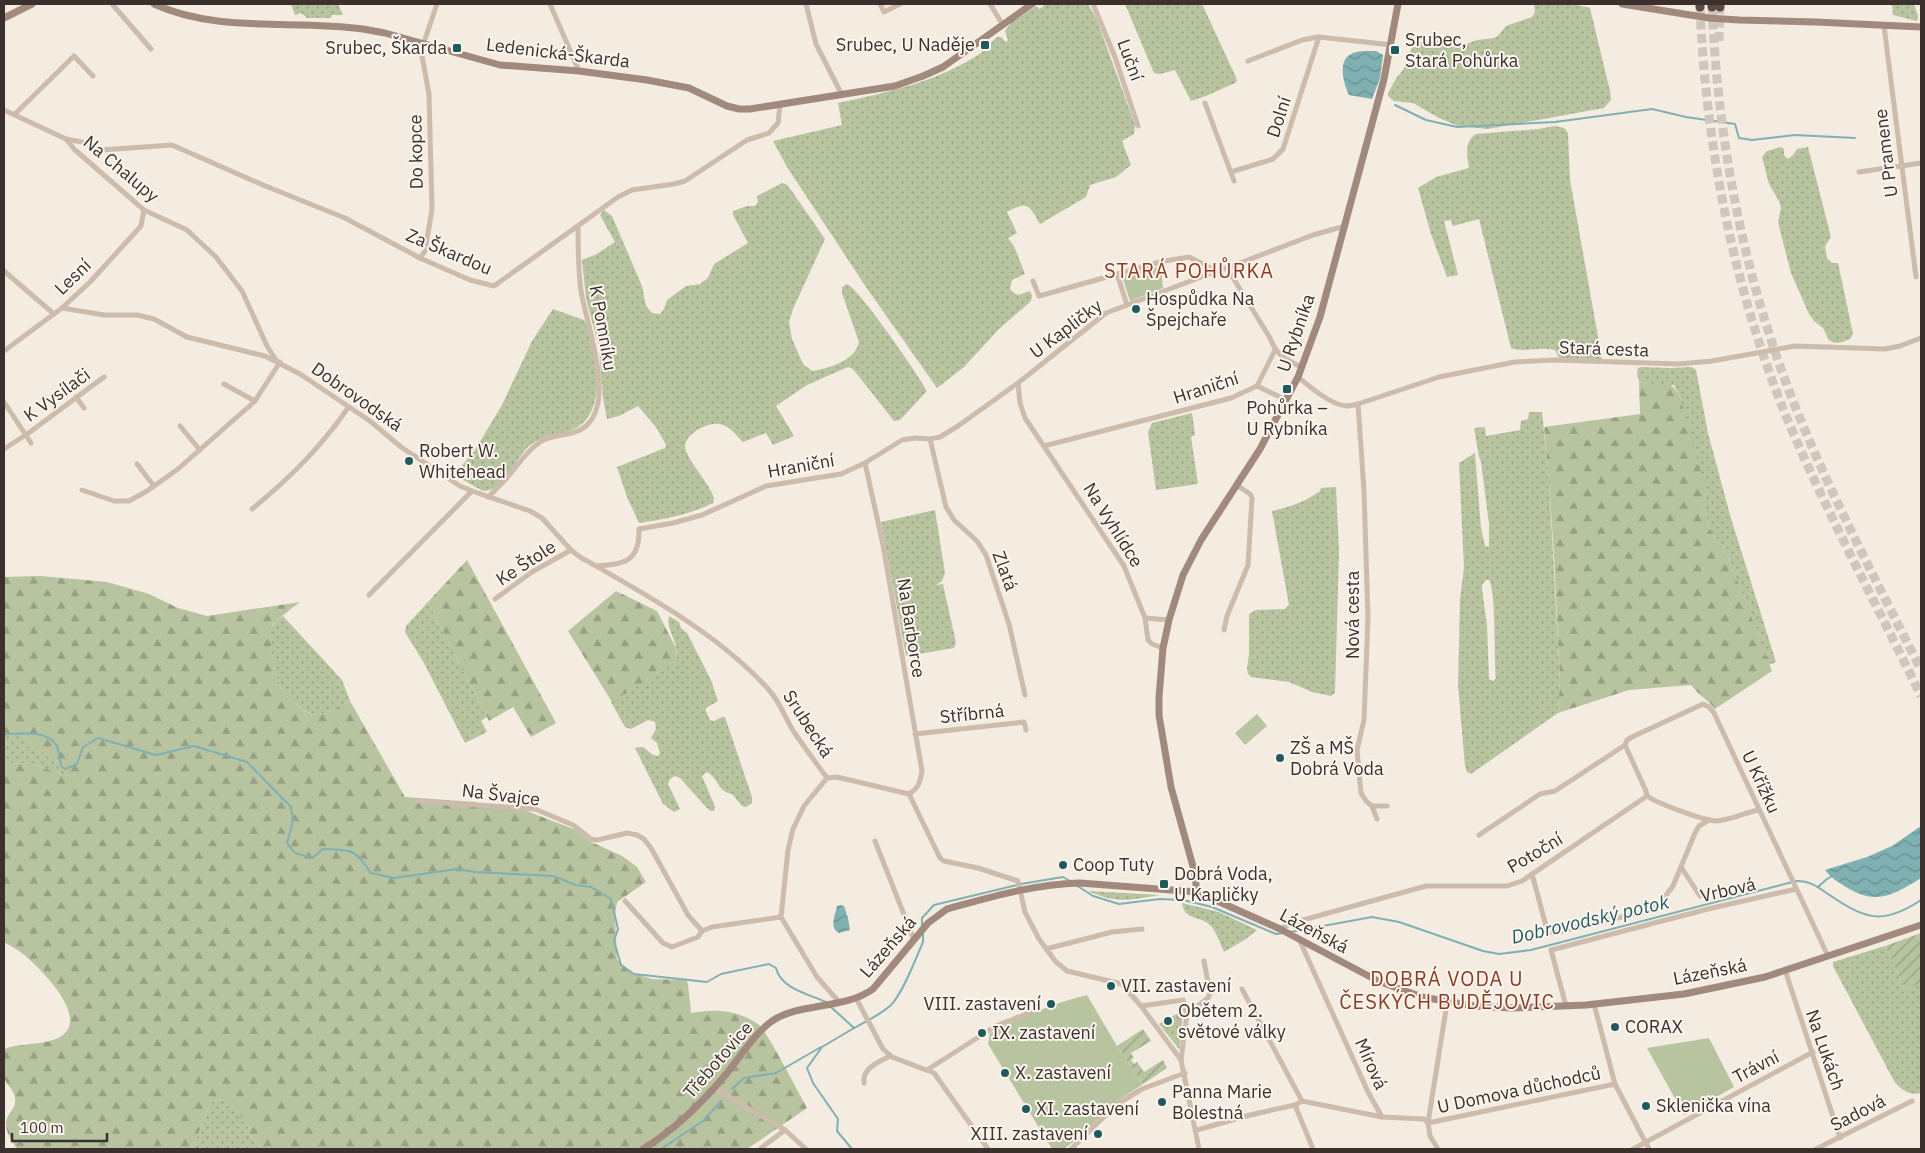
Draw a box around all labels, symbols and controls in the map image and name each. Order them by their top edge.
place label: Srubec, Stará Pohůrka [1405,28,1519,72]
street label: Ledenická-Škarda [485,31,632,73]
place label: Srubec, U Naděje [836,33,975,56]
place label: Srubec, Škarda [325,35,447,59]
street label: Luční [1112,36,1149,84]
marker: Srubec, U Naděje [979,39,991,51]
marker: Srubec, Škarda [451,42,463,54]
marker: Srubec, Stará Pohůrka [1389,44,1401,56]
street label: Dolní [1261,93,1296,140]
street label: U Pramene [1869,107,1902,199]
street label: Do kopce [403,114,428,190]
street label: Na Chalupy [79,130,164,207]
street label: Za Škardou [403,222,496,280]
street label: Lesní [49,253,96,300]
district label: STARÁ POHŮRKA [1104,257,1274,284]
street label: K Pomníku [585,283,622,372]
place label: Hospůdka Na Špejchaře [1146,287,1255,331]
street label: U Rybníka [1271,290,1320,375]
street label: U Kapličky [1025,294,1106,363]
marker: Hospůdka Na Špejchaře [1130,303,1142,315]
street label: Stará cesta [1559,335,1650,362]
street label: Dobrovodská [307,357,408,437]
street label: K Vysílači [19,363,94,426]
street label: Hraniční [1170,366,1242,409]
marker: Pohůrka – U Rybníka [1281,383,1293,395]
place label: Pohůrka – U Rybníka [1246,396,1328,440]
place label: Robert W. Whitehead [419,439,506,483]
street label: Hraniční [766,448,837,483]
marker: Robert W. Whitehead [403,455,415,467]
street label: Na Vyhlídce [1078,478,1148,571]
street label: Ke Štole [491,534,560,590]
street label: Zlatá [988,548,1023,594]
street label: Nová cesta [1341,570,1364,659]
street label: Na Barborce [892,577,931,679]
street label: Srubecká [778,686,839,762]
street label: Stříbrná [939,699,1006,728]
place label: ZŠ a MŠ Dobrá Voda [1290,735,1384,780]
street label: U Křížku [1737,747,1786,817]
marker: ZŠ a MŠ Dobrá Voda [1274,752,1286,764]
street label: Na Švajce [461,777,542,811]
street label: Potoční [1503,827,1567,878]
place label: Coop Tuty [1073,853,1154,876]
marker: Coop Tuty [1057,859,1069,871]
place label: Dobrá Voda, U Kapličky [1174,862,1273,906]
street label: Vrbová [1698,872,1758,907]
marker: Dobrá Voda, U Kapličky [1158,878,1170,890]
water label: Dobrovodský potok [1509,889,1672,949]
street label: Lázeňská [1276,903,1353,958]
street label: Lázeňská [854,911,921,982]
street label: Lázeňská [1671,953,1749,990]
district label: DOBRÁ VODA U ČESKÝCH BUDĚJOVIC [1339,965,1555,1015]
place label: VII. zastavení [1121,974,1232,997]
marker: VII. zastavení [1105,980,1117,992]
place label: VIII. zastavení [924,992,1041,1015]
marker: VIII. zastavení [1045,998,1057,1010]
place label: Obětem 2. světové války [1178,999,1286,1043]
street label: Na Lukách [1801,1006,1850,1093]
marker: Obětem 2. světové války [1162,1015,1174,1027]
place label: CORAX [1625,1015,1683,1038]
street label: Třebotovice [678,1016,757,1103]
place label: IX. zastavení [992,1021,1096,1044]
marker: CORAX [1609,1021,1621,1033]
marker: IX. zastavení [976,1027,988,1039]
street label: Mírová [1350,1035,1393,1093]
street label: Trávní [1729,1045,1783,1088]
place label: X. zastavení [1015,1061,1112,1084]
street label: U Domova důchodců [1435,1061,1603,1118]
marker: X. zastavení [999,1067,1011,1079]
place label: Panna Marie Bolestná [1172,1080,1272,1124]
street label: Sadová [1826,1089,1890,1136]
place label: Sklenička vína [1656,1094,1771,1117]
marker: Panna Marie Bolestná [1156,1096,1168,1108]
place label: XI. zastavení [1036,1097,1140,1120]
marker: Sklenička vína [1640,1100,1652,1112]
marker: XI. zastavení [1020,1103,1032,1115]
scale bar [12,1110,108,1142]
text: 100 m [20,1118,64,1137]
place label: XIII. zastavení [971,1122,1088,1145]
marker: XIII. zastavení [1092,1128,1104,1140]

